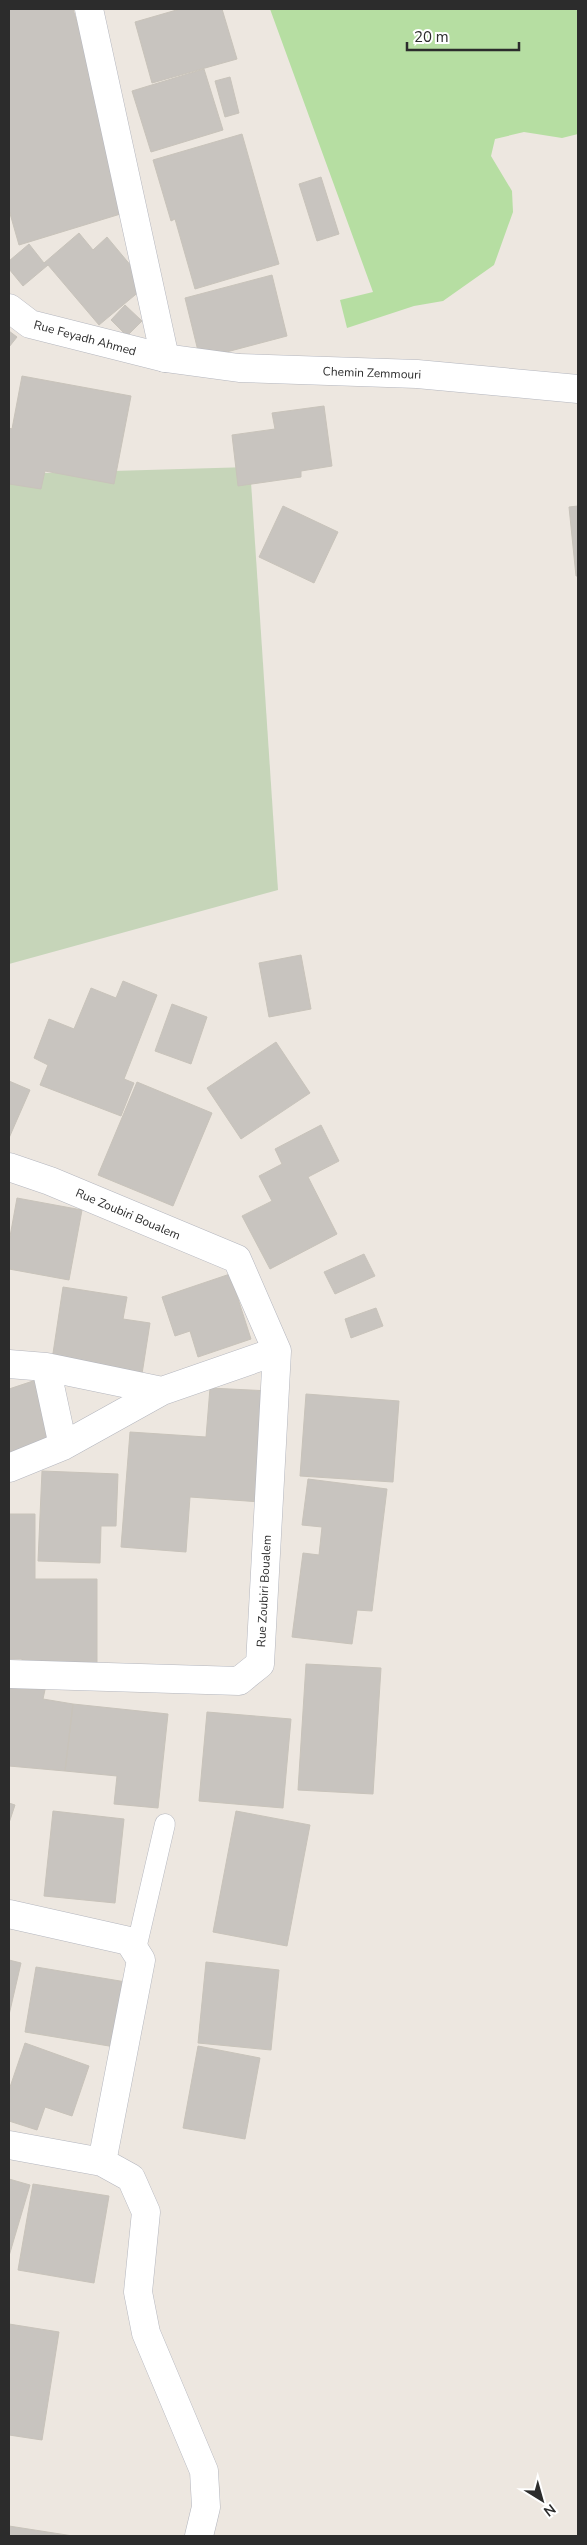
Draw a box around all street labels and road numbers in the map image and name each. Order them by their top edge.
street label: Rue Feyadh Ahmed [32,317,138,359]
street label: Chemin Zemmouri [322,363,422,383]
street label: Rue Zoubiri Boualem [73,1185,183,1243]
street label: Rue Zoubiri Boualem [253,1534,275,1648]

